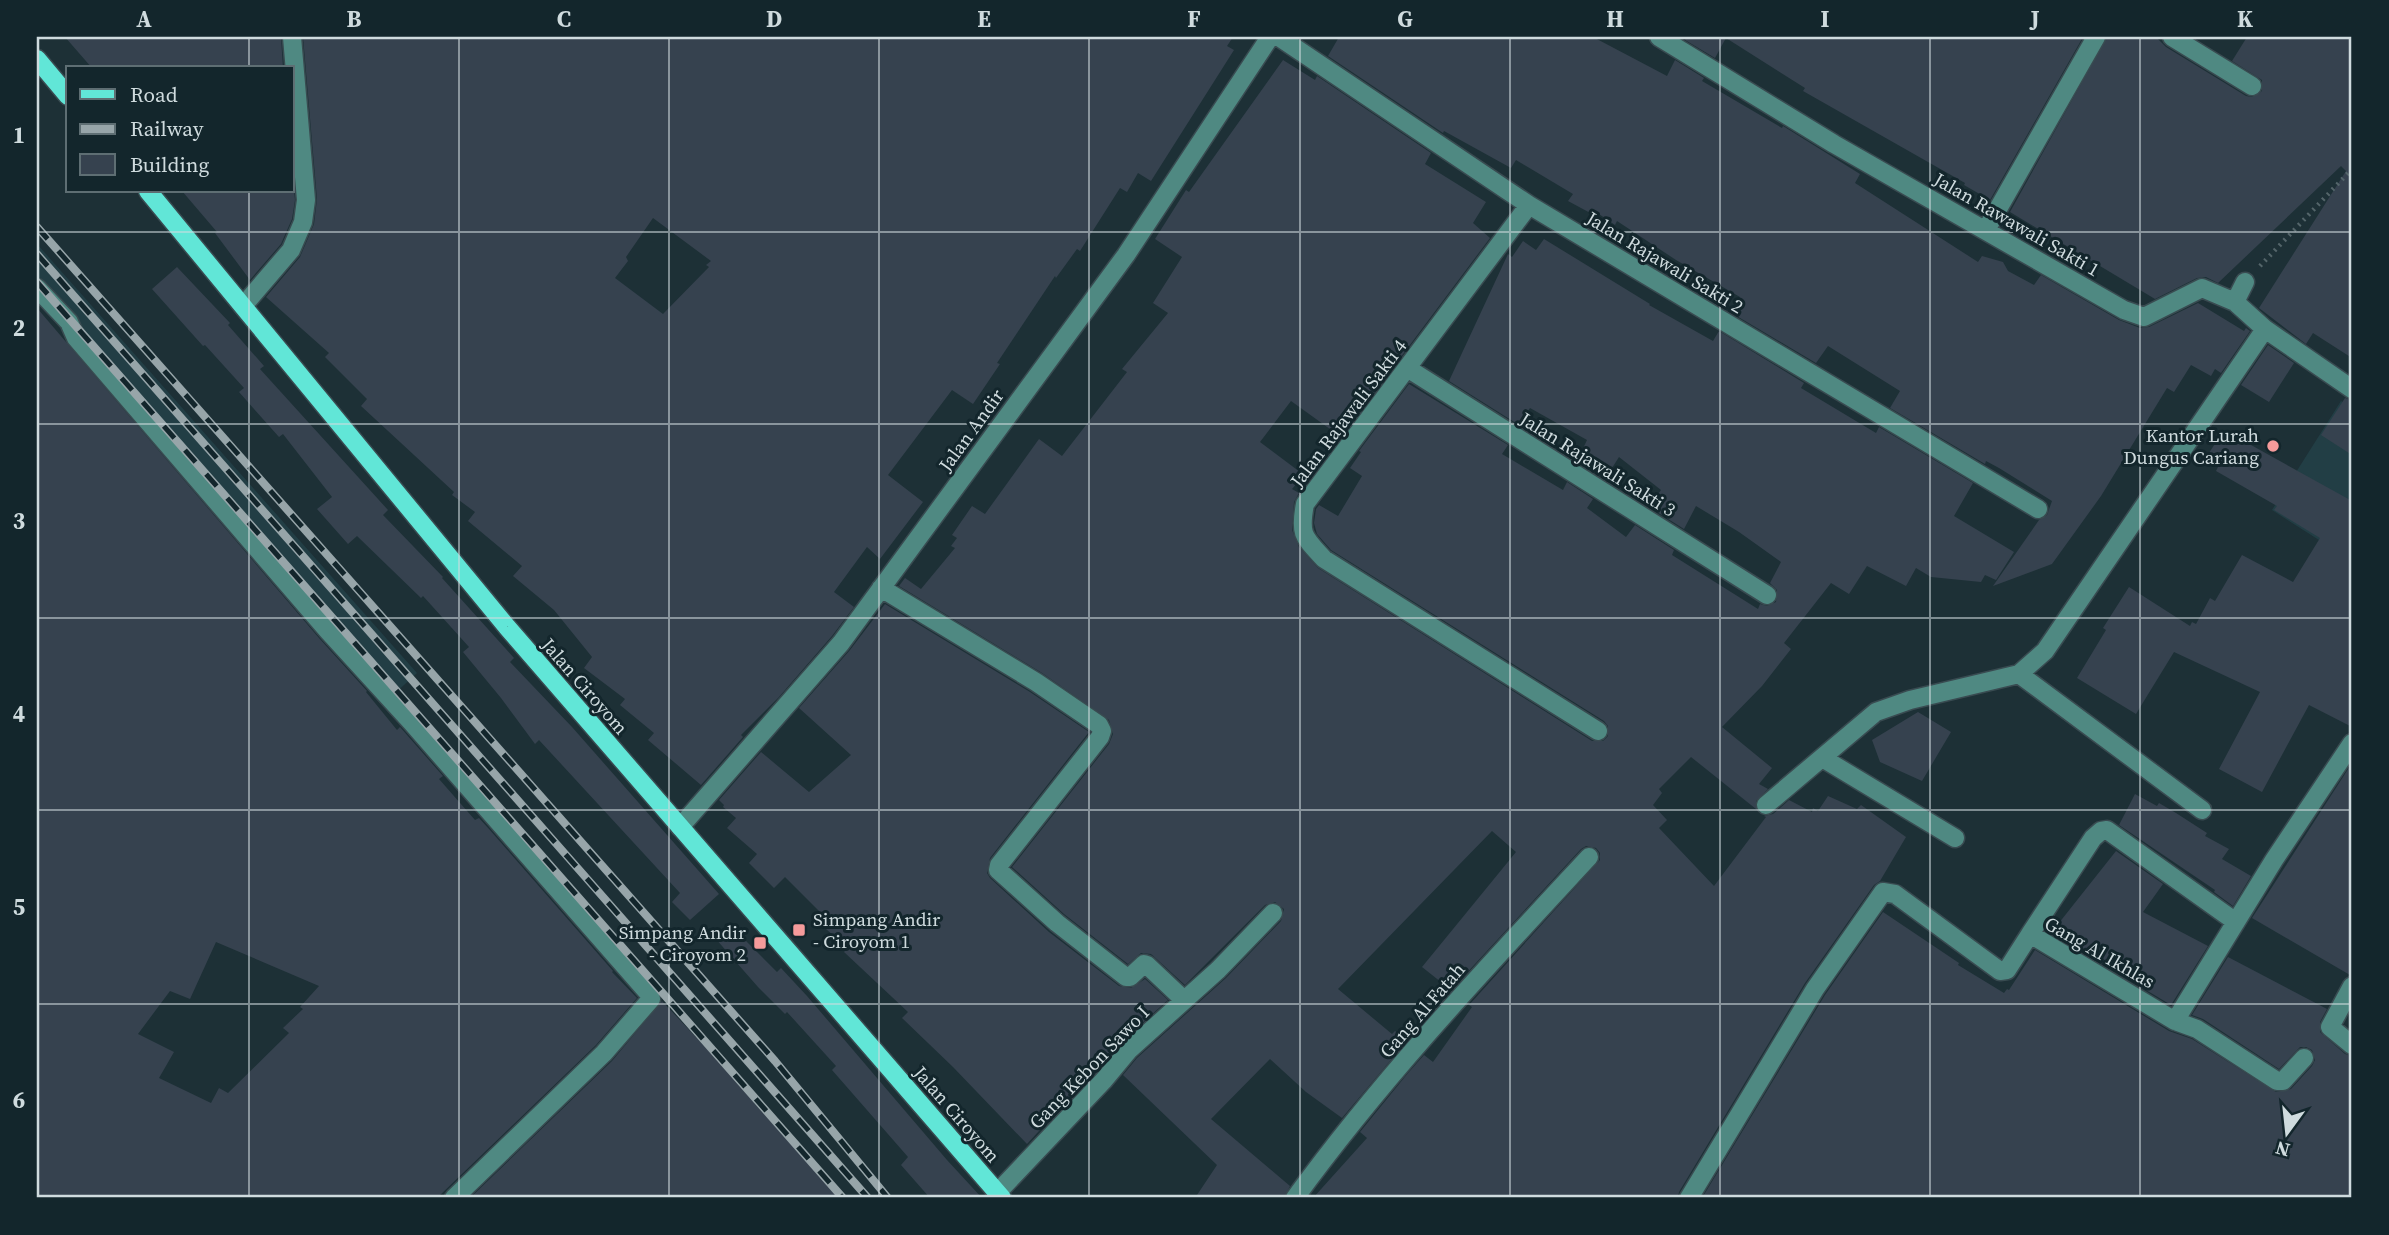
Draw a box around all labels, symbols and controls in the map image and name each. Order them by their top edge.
text: A [136,3,152,35]
text: B [347,3,362,35]
text: C [557,3,571,35]
text: D [766,3,782,35]
text: E [977,3,991,35]
text: F [1187,3,1201,35]
text: G [1397,3,1413,35]
text: H [1606,3,1624,35]
text: I [1821,3,1830,35]
text: J [2028,3,2040,35]
text: K [2237,3,2253,35]
legend [66,66,294,192]
text: Road [130,80,178,109]
text: Railway [130,114,204,143]
text: 1 [13,119,25,151]
text: Building [130,150,209,179]
street label: Jalan Rawawali Sakti 1 [1928,165,2105,282]
street label: Jalan Rajawali Sakti 2 [1581,204,1748,319]
text: 2 [13,312,25,344]
street label: Jalan Rajawali Sakti 4 [1283,333,1413,493]
street label: Jalan Andir [932,384,1010,477]
street label: Jalan Rajawali Sakti 3 [1514,405,1681,522]
place label: Kantor Lurah Dungus Cariang [2123,422,2259,470]
marker: Kantor Lurah Dungus Cariang [2265,438,2281,454]
text: 3 [13,505,25,537]
street label: Jalan Ciroyom [535,631,634,740]
text: 4 [13,698,25,730]
text: 5 [13,891,25,923]
place label: Simpang Andir - Ciroyom 1 [813,906,940,954]
street label: Gang Al Ikhlas [2040,910,2160,994]
place label: Simpang Andir - Ciroyom 2 [619,919,746,967]
marker: Simpang Andir - Ciroyom 1 [791,922,807,938]
marker: Simpang Andir - Ciroyom 2 [752,935,768,951]
street label: Gang Al Fatah [1373,957,1471,1063]
street label: Gang Kebon Sawo I [1023,1000,1155,1134]
street label: Jalan Ciroyom [907,1059,1006,1168]
text: 6 [13,1084,25,1116]
north arrow [2252,1098,2322,1168]
text: N [2272,1135,2293,1164]

